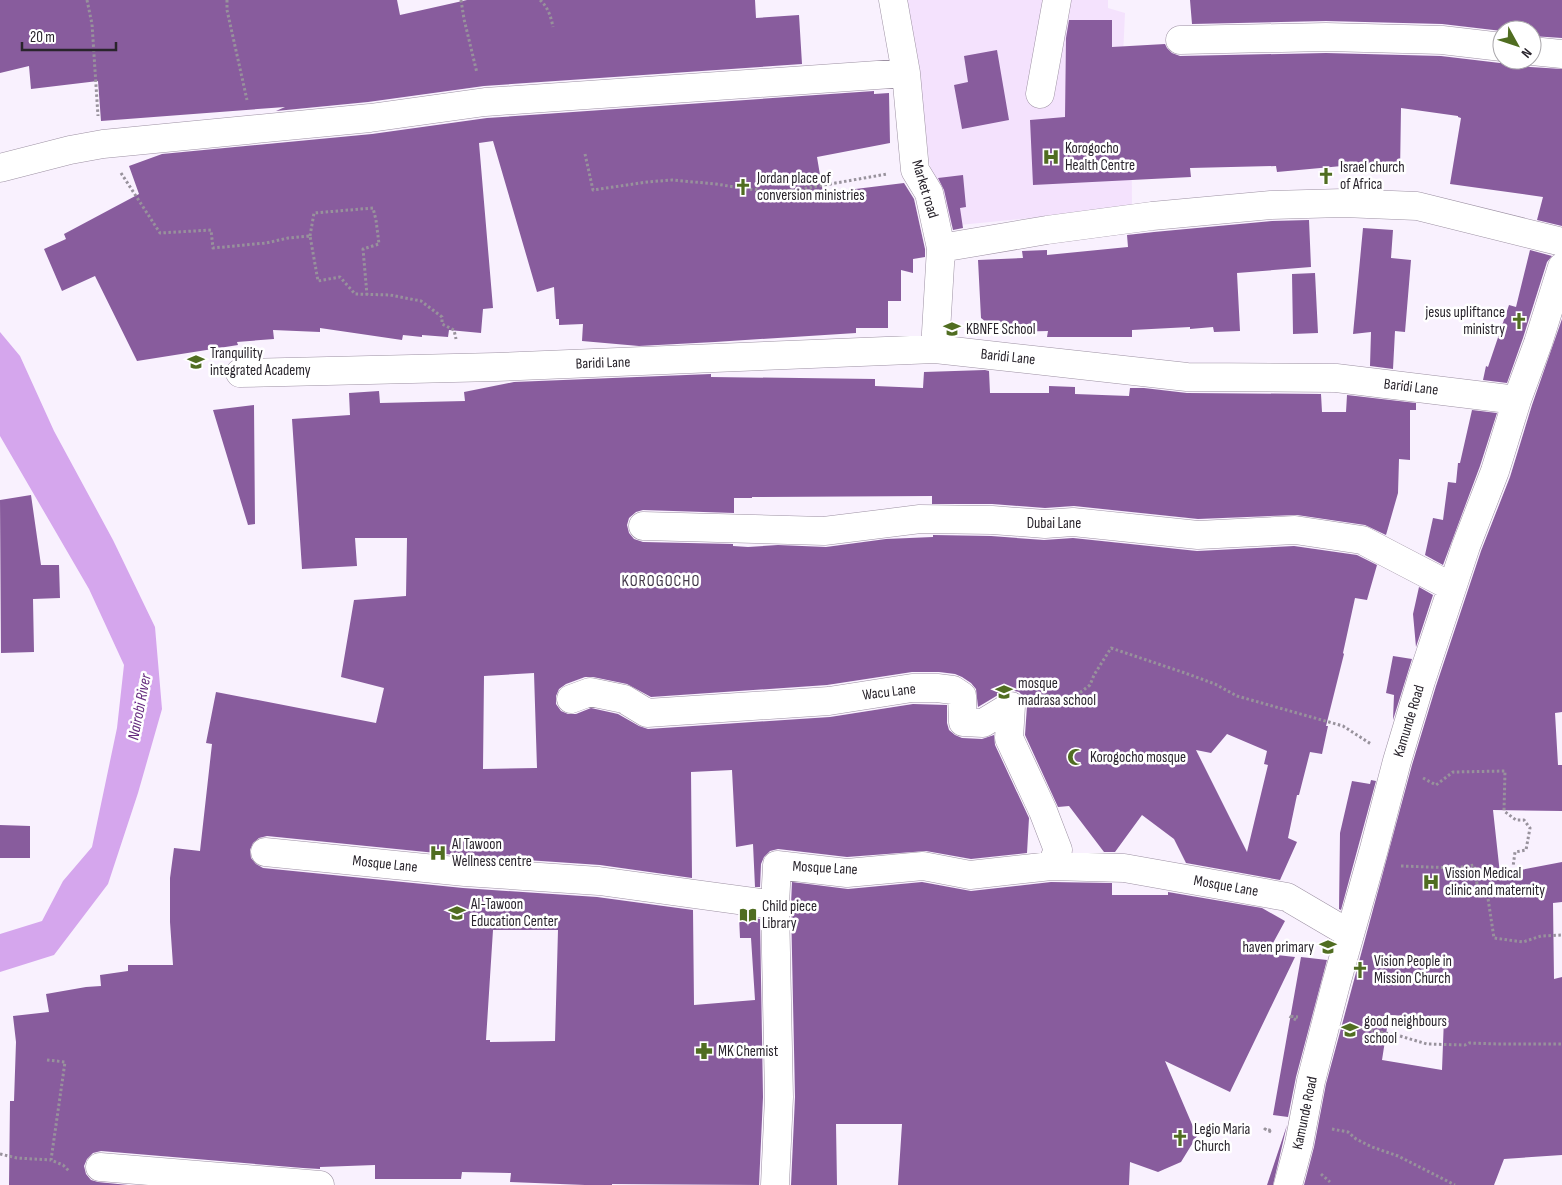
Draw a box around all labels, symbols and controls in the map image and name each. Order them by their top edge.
scale bar [22,20,116,52]
north arrow [1492,20,1542,70]
text: 20 m [30,28,55,47]
text: N [1518,45,1535,61]
place label: Korogocho Health Centre [1065,139,1135,175]
hospital icon: Korogocho Health Centre [1041,147,1061,167]
street label: Market road [907,158,943,220]
place label: Israel church of Africa [1340,158,1405,194]
church icon: Israel church of Africa [1316,166,1336,186]
place label: Jordan place of conversion ministries [756,169,865,205]
church icon: Jordan place of conversion ministries [733,177,753,197]
place label: jesus upliftance ministry [1424,303,1505,339]
church icon: jesus upliftance ministry [1509,311,1529,331]
school or university icon: KBNFE School [942,319,962,339]
place label: KBNFE School [966,320,1036,339]
place label: Tranquility integrated Academy [210,344,311,380]
street label: Baridi Lane [980,345,1036,369]
school or university icon: Tranquility integrated Academy [186,352,206,372]
street label: Baridi Lane [575,353,631,373]
street label: Baridi Lane [1383,374,1439,400]
street label: Dubai Lane [1027,514,1081,533]
district label: KOROGOCHO [622,572,700,591]
water label: Nairobi River [124,672,156,742]
place label: mosque madrasa school [1018,674,1096,710]
street label: Wacu Lane [861,679,917,705]
school or university icon: mosque madrasa school [994,682,1014,702]
street label: Kamunde Road [1389,683,1429,759]
mosque icon: Korogocho mosque [1066,747,1086,767]
place label: Korogocho mosque [1090,748,1186,767]
place label: Al Tawoon Wellness centre [451,835,532,871]
hospital icon: Al Tawoon Wellness centre [428,843,448,863]
street label: Mosque Lane [352,851,418,877]
street label: Mosque Lane [792,857,858,879]
place label: Vission Medical clinic and maternity [1445,864,1545,900]
street label: Mosque Lane [1192,871,1260,901]
hospital icon: Vission Medical clinic and maternity [1421,872,1441,892]
place label: Al-Tawoon Education Center [470,895,559,931]
place label: Child piece Library [762,897,817,933]
school or university icon: Al-Tawoon Education Center [447,903,467,923]
library icon: Child piece Library [738,905,758,925]
school or university icon: haven primary [1318,937,1338,957]
place label: haven primary [1242,938,1314,957]
place label: Vision People in Mission Church [1374,952,1452,988]
church icon: Vision People in Mission Church [1350,960,1370,980]
place label: good neighbours school [1364,1012,1447,1048]
school or university icon: good neighbours school [1340,1020,1360,1040]
pharmacy icon: MK Chemist [694,1041,714,1061]
place label: MK Chemist [718,1042,779,1061]
street label: Kamunde Road [1288,1075,1322,1151]
place label: Legio Maria Church [1194,1120,1251,1156]
church icon: Legio Maria Church [1170,1128,1190,1148]

